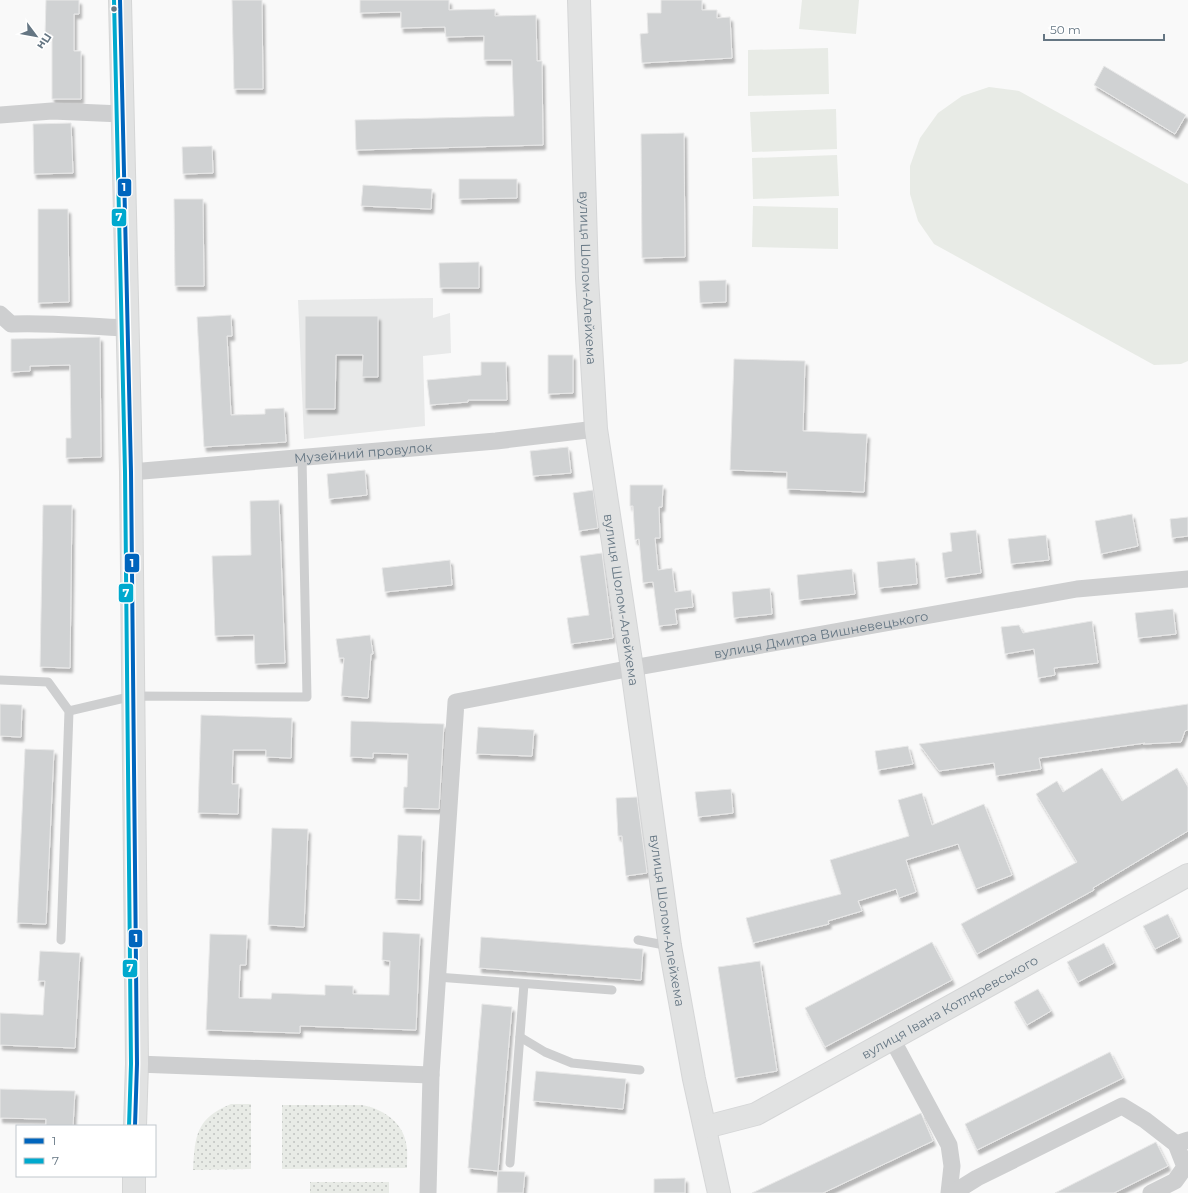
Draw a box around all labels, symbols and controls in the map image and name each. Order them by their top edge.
unlabelled marker [109,4,119,14]
north arrow [16,16,56,56]
scale bar [1044,16,1164,42]
text: 50 m [1050,22,1081,37]
text: Пн [34,31,55,52]
line badge: 1 [117,178,132,197]
text: 1 [122,180,126,194]
street label: вулиця Шолом-Алейхема [577,191,600,365]
line badge: 7 [111,208,127,227]
text: 7 [116,210,123,224]
street label: Музейний провулок [293,438,433,466]
street label: вулиця Шолом-Алейхема [601,513,642,687]
line badge: 1 [124,553,140,573]
text: 1 [130,556,134,570]
line badge: 7 [118,583,134,603]
text: 7 [123,586,130,600]
street label: вулиця Дмитра Вишневецького [712,608,929,661]
street label: вулиця Шолом-Алейхема [647,833,689,1008]
line badge: 1 [128,929,143,948]
text: 1 [134,931,138,945]
street label: вулиця Івана Котляревського [859,952,1041,1062]
line badge: 7 [122,959,138,978]
text: 7 [127,961,134,975]
legend [16,1125,156,1177]
text: 1 [52,1133,56,1148]
text: 7 [52,1153,59,1168]

